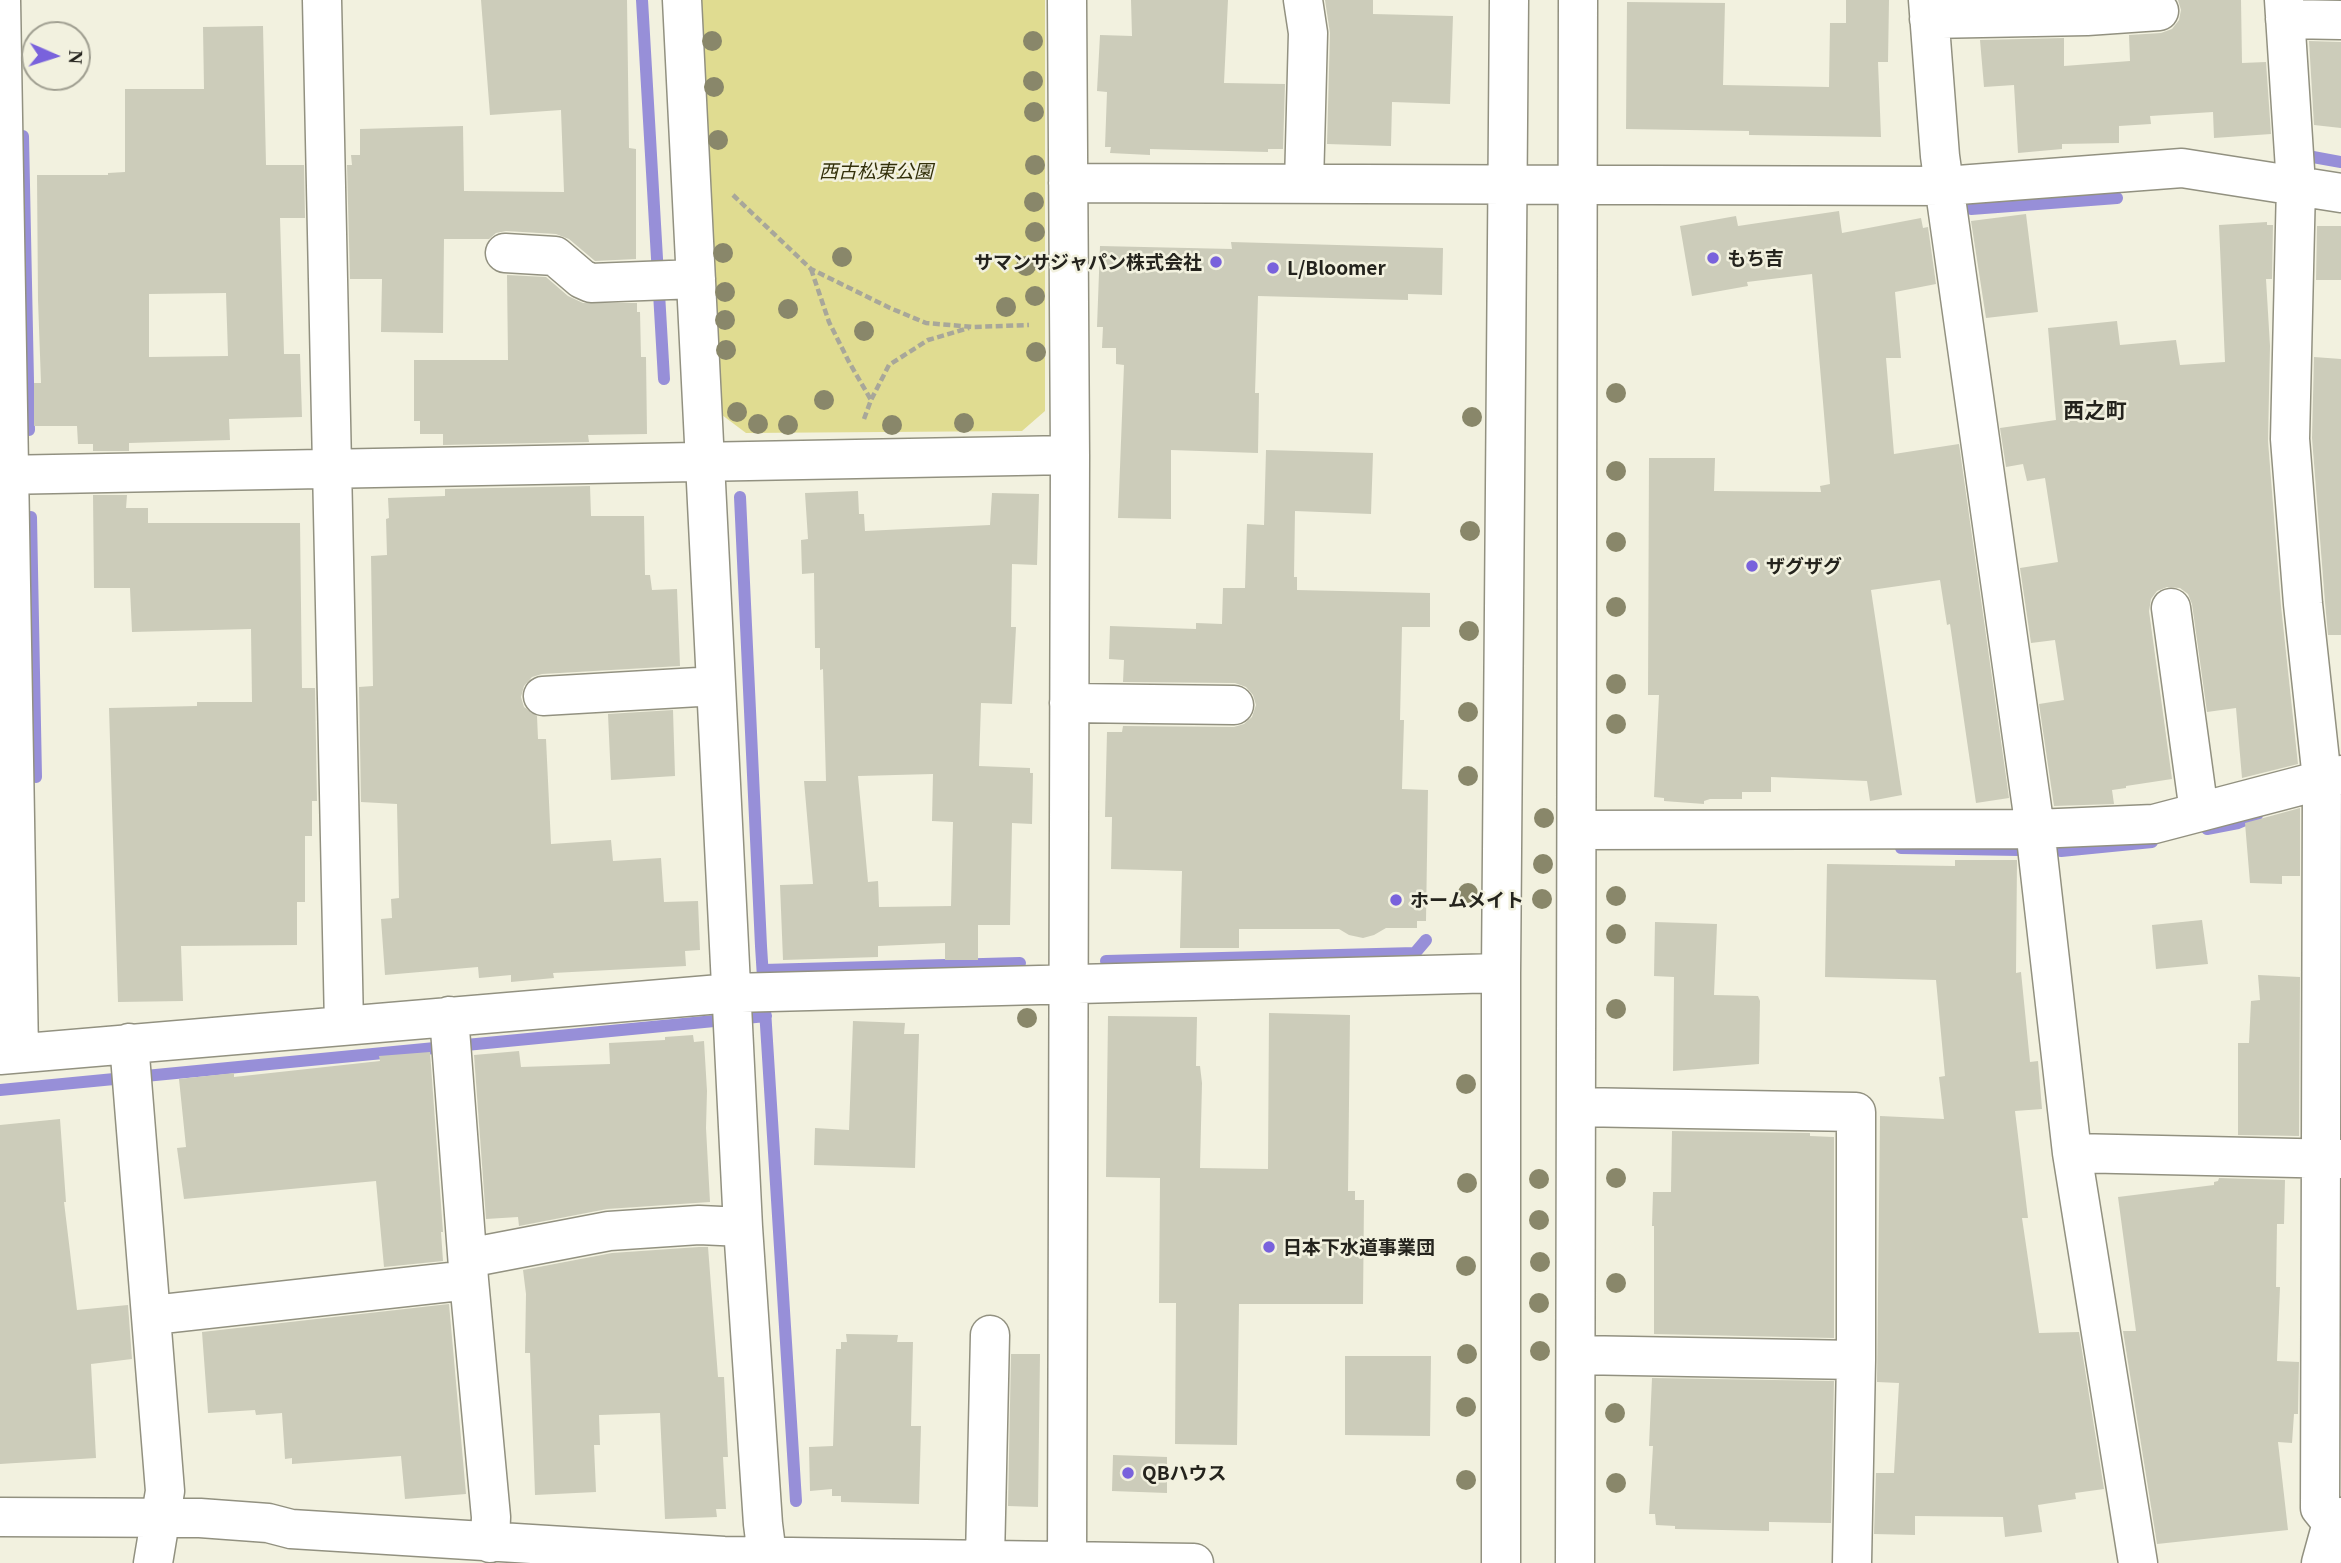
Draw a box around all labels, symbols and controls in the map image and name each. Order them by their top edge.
north arrow [21,21,91,91]
text: N [65,50,86,64]
park label: 西古松東公園 [819,160,933,182]
place label: もち吉 [1727,247,1784,269]
marker: もち吉 [1705,250,1721,266]
place label: サマンサジャパン株式会社 [974,251,1202,273]
marker: サマンサジャパン株式会社 [1208,254,1224,270]
place label: L/Bloomer [1287,257,1386,279]
marker: L/Bloomer [1265,260,1281,276]
district label: 西之町 [2064,397,2126,423]
place label: ザグザグ [1766,555,1842,577]
marker: ザグザグ [1744,558,1760,574]
place label: ホームメイト [1410,889,1524,911]
marker: ホームメイト [1388,892,1404,908]
place label: 日本下水道事業団 [1283,1236,1435,1258]
marker: 日本下水道事業団 [1261,1239,1277,1255]
place label: QBハウス [1142,1462,1227,1484]
marker: QBハウス [1120,1465,1136,1481]

